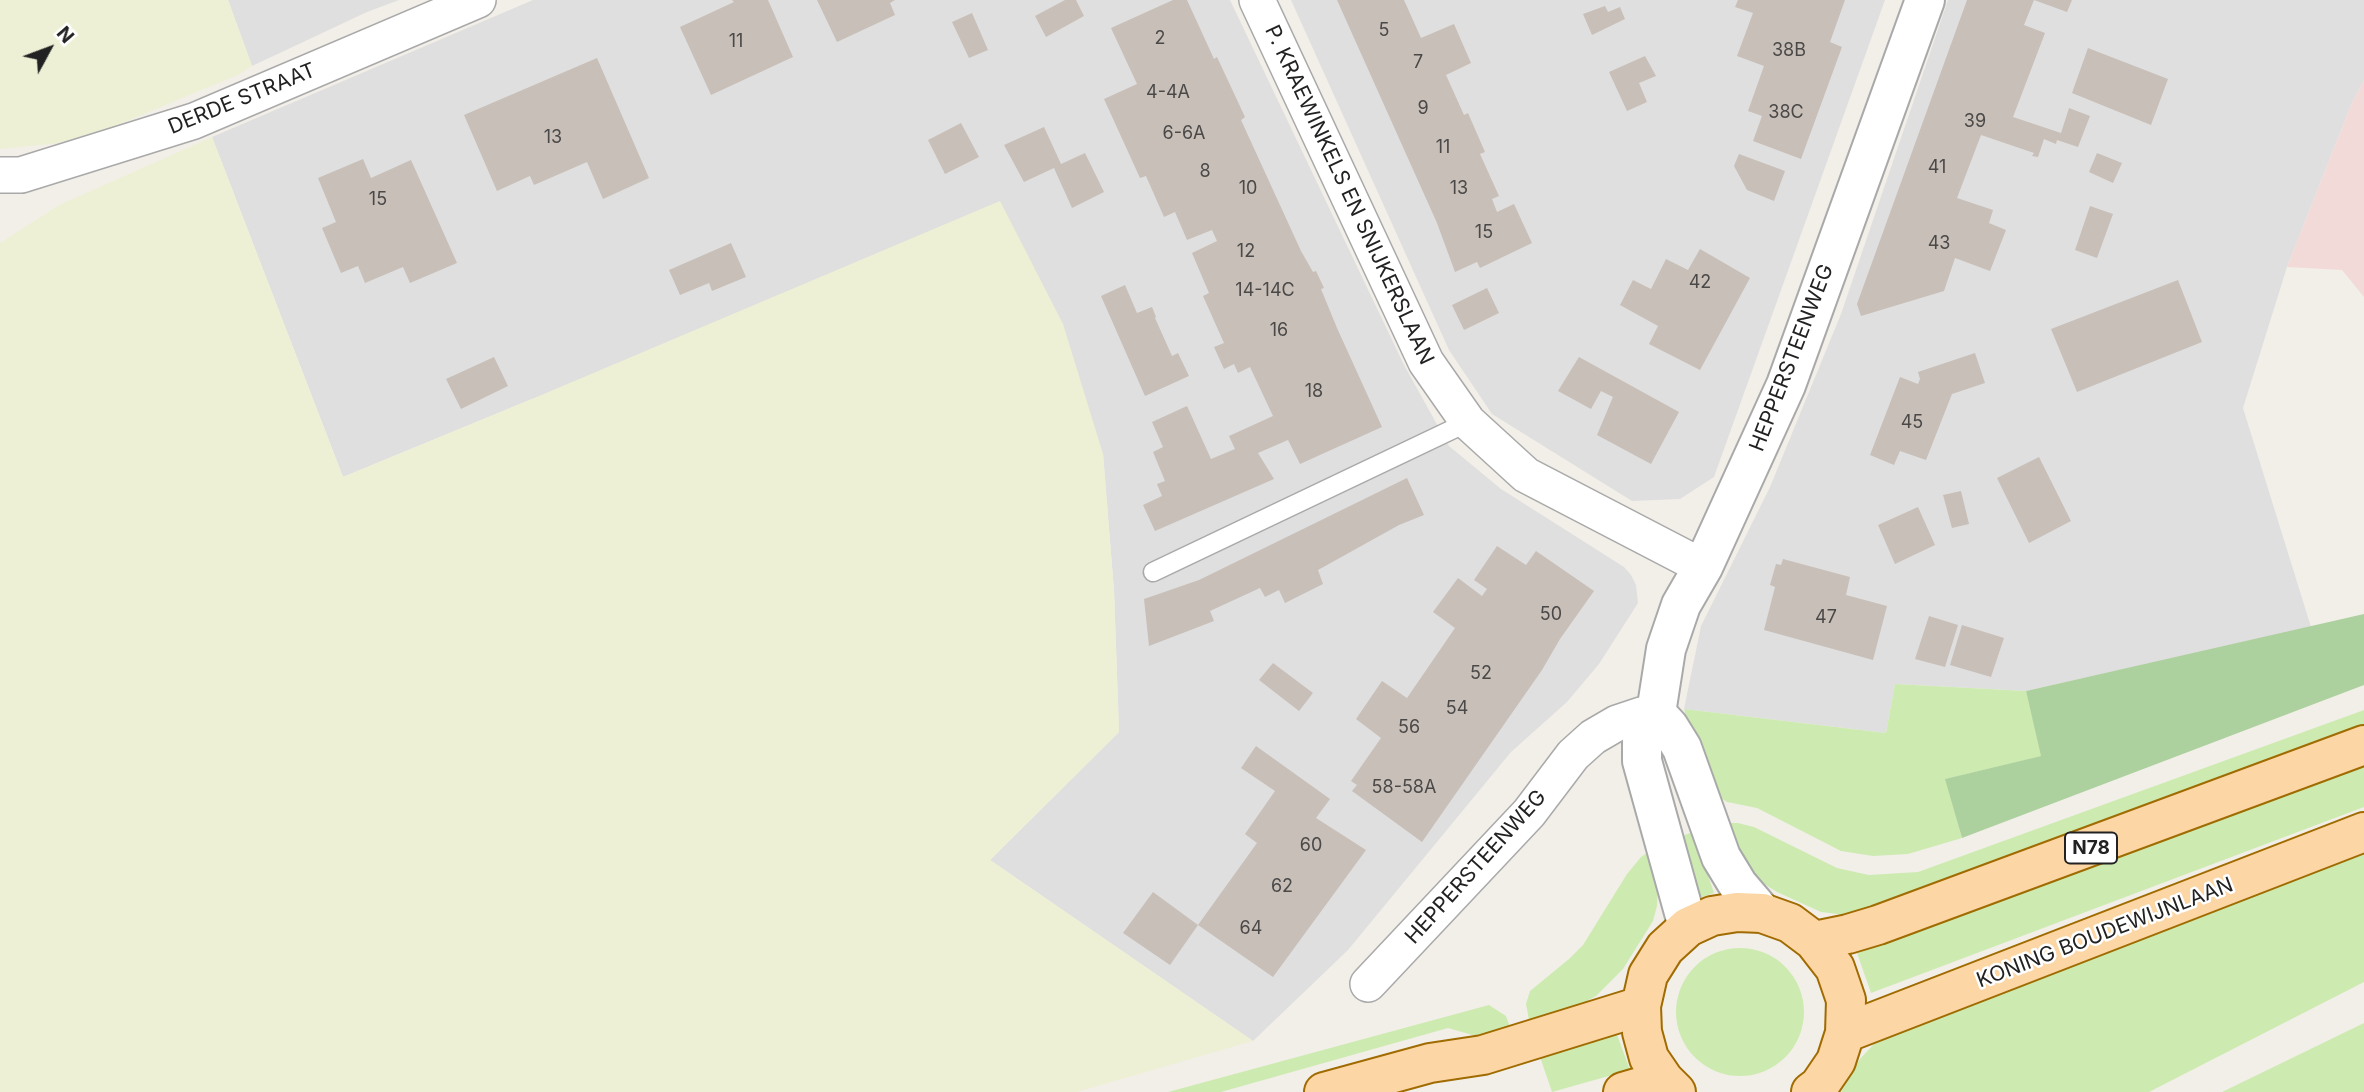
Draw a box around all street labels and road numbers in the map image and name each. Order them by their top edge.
street label: P. KRAEWINKELS EN SNIJKERSLAAN [1259,21,1439,369]
street label: DERDE STRAAT [165,58,319,140]
street label: HEPPERSTEENWEG [1745,261,1839,455]
street label: HEPPERSTEENWEG [1400,785,1552,949]
road number: N78 [2065,832,2117,863]
street label: KONING BOUDEWIJNLAAN [1973,872,2237,994]

